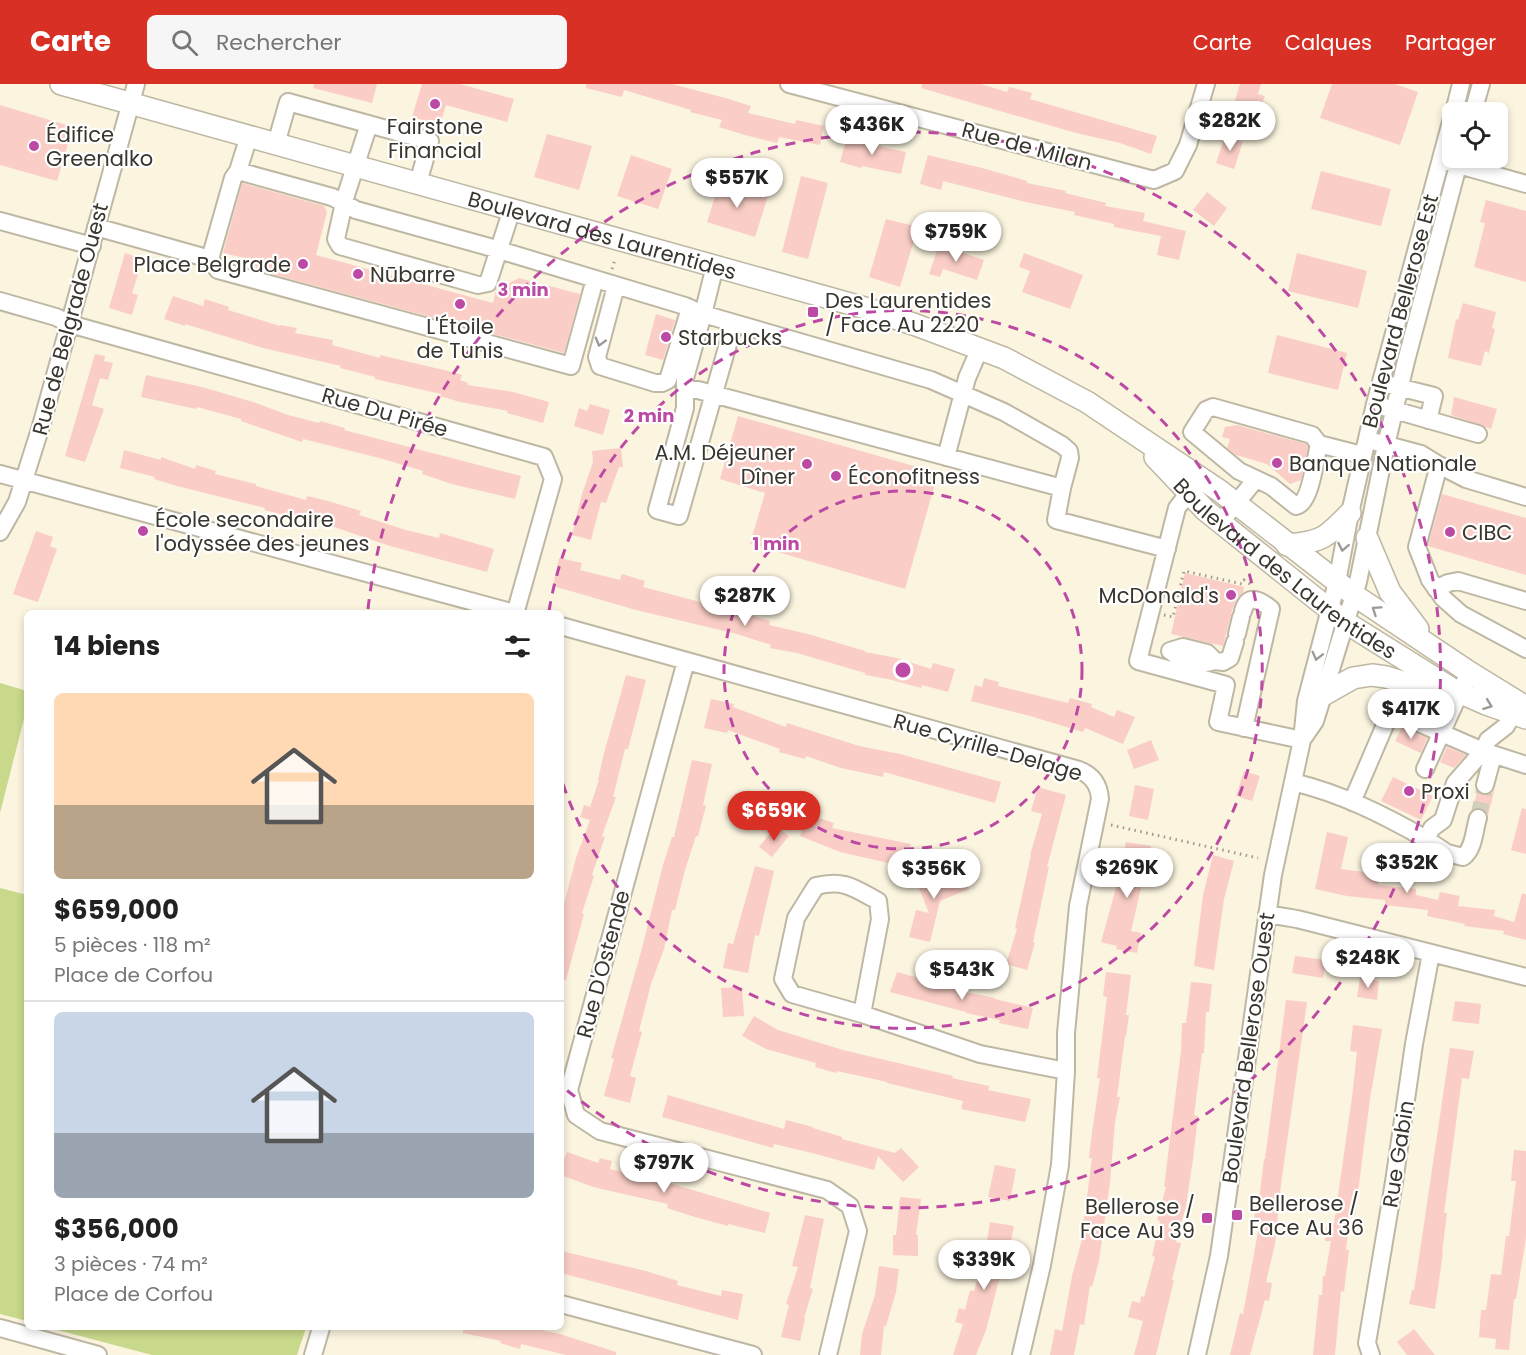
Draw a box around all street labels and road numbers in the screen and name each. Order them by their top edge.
street label: Rue de Milan [959,115,1095,177]
street label: Boulevard des Laurentides [465,184,740,286]
street label: Boulevard Bellerose Est [1355,191,1445,431]
street label: Rue de Belgrade Ouest [25,200,115,438]
street label: Rue Du Pirée [319,380,451,444]
street label: Boulevard des Laurentides [1167,471,1402,665]
street label: Rue Cyrille-Delage [890,706,1086,788]
street label: Rue D'Ostende [569,887,637,1041]
street label: Boulevard Bellerose Ouest [1215,911,1281,1185]
street label: Rue Gabin [1375,1098,1421,1210]

